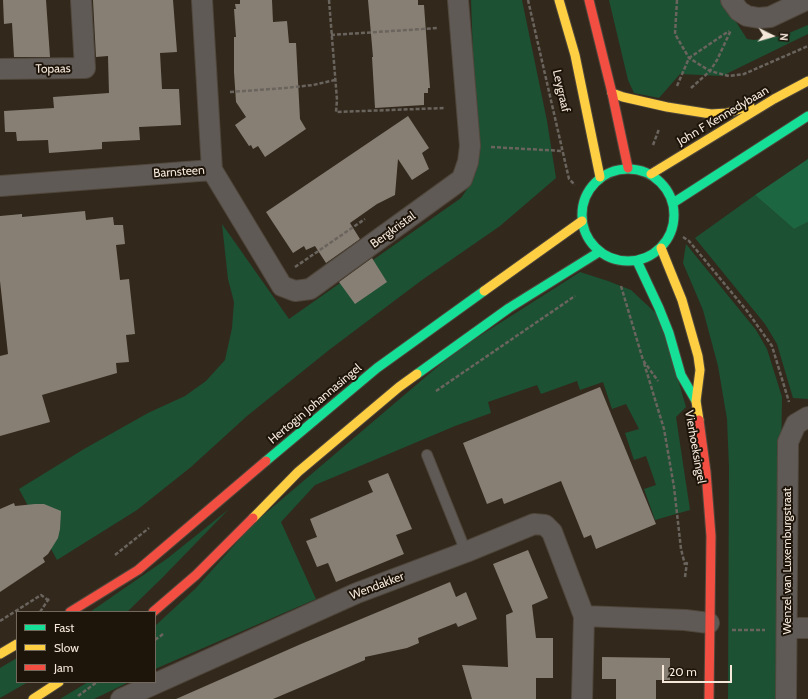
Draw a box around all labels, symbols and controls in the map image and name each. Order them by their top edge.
north arrow [752,16,792,56]
text: N [777,33,791,42]
street label: Topaas [35,61,71,77]
street label: Leygraaf [549,68,573,114]
street label: John F Kennedybaan [675,83,771,149]
street label: Barnsteen [153,163,205,181]
street label: Bergkristal [368,209,418,251]
street label: Hertogin Johannasingel [266,361,364,447]
street label: Vierhoeksingel [681,409,709,485]
street label: Wenzel van Luxemburgstraat [780,487,794,635]
street label: Wendakker [348,569,406,603]
legend [16,611,156,683]
text: Fast [54,620,74,635]
text: Slow [54,640,79,655]
scale bar [664,657,734,683]
text: Jam [54,660,73,675]
text: 20 m [669,664,697,679]

